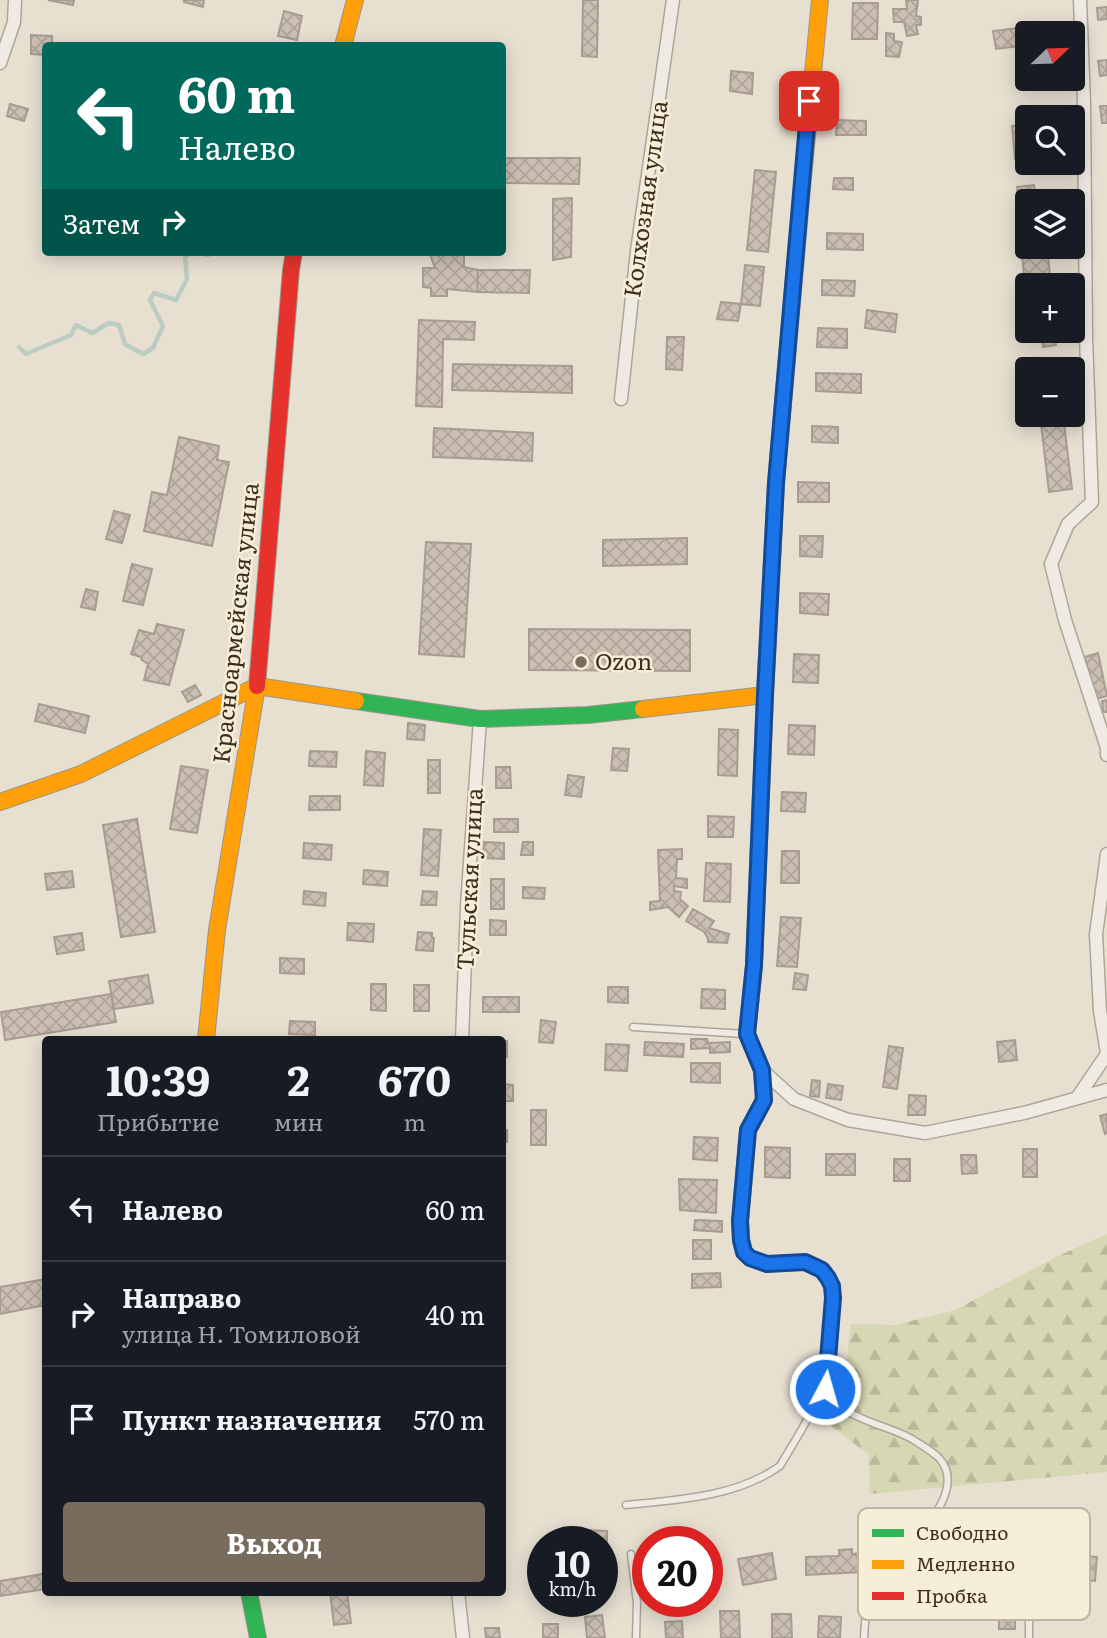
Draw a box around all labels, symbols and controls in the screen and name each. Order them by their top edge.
north arrow [1015,21,1085,91]
map controls [1015,21,1085,427]
text: 60 m [178,55,295,128]
icon: left [63,70,154,161]
pin [779,71,839,131]
icon: arrive [790,82,828,120]
street label: Колхозная улица [613,97,675,299]
button: search [1015,105,1085,175]
text: Налево [178,122,296,170]
button: layers [1015,189,1085,259]
text: Затем [63,203,140,242]
icon: right [154,203,192,241]
button: + [1015,273,1085,343]
button: − [1015,357,1085,427]
street label: Красноармейская улица [202,480,266,765]
place label: Ozon [595,643,652,677]
marker: Ozon [573,654,589,670]
street label: Тульская улица [446,786,490,971]
text: 10:39 [106,1047,210,1109]
text: 2 [287,1047,310,1109]
text: 670 [378,1047,451,1109]
text: Прибытие [97,1104,219,1138]
text: мин [274,1104,323,1138]
text: m [403,1104,426,1138]
text: Налево [122,1189,223,1228]
text: 60 m [426,1189,485,1228]
icon: left [63,1190,101,1228]
text: Направо [122,1277,241,1316]
text: 40 m [425,1294,485,1333]
icon: right [63,1295,101,1333]
text: улица Н. Томиловой [122,1316,361,1350]
position arrow [788,1352,862,1426]
text: Пункт назначения [122,1399,381,1438]
text: 570 m [413,1399,485,1438]
icon: arrive [63,1400,101,1438]
button: Выход [63,1502,485,1582]
legend [858,1508,1090,1620]
text: Свободно [916,1518,1008,1546]
speed limit sign: 20 [632,1526,723,1617]
text: 10 [554,1536,591,1588]
text: Медленно [916,1549,1015,1577]
text: km/h [549,1575,596,1602]
text: Пробка [916,1581,988,1609]

